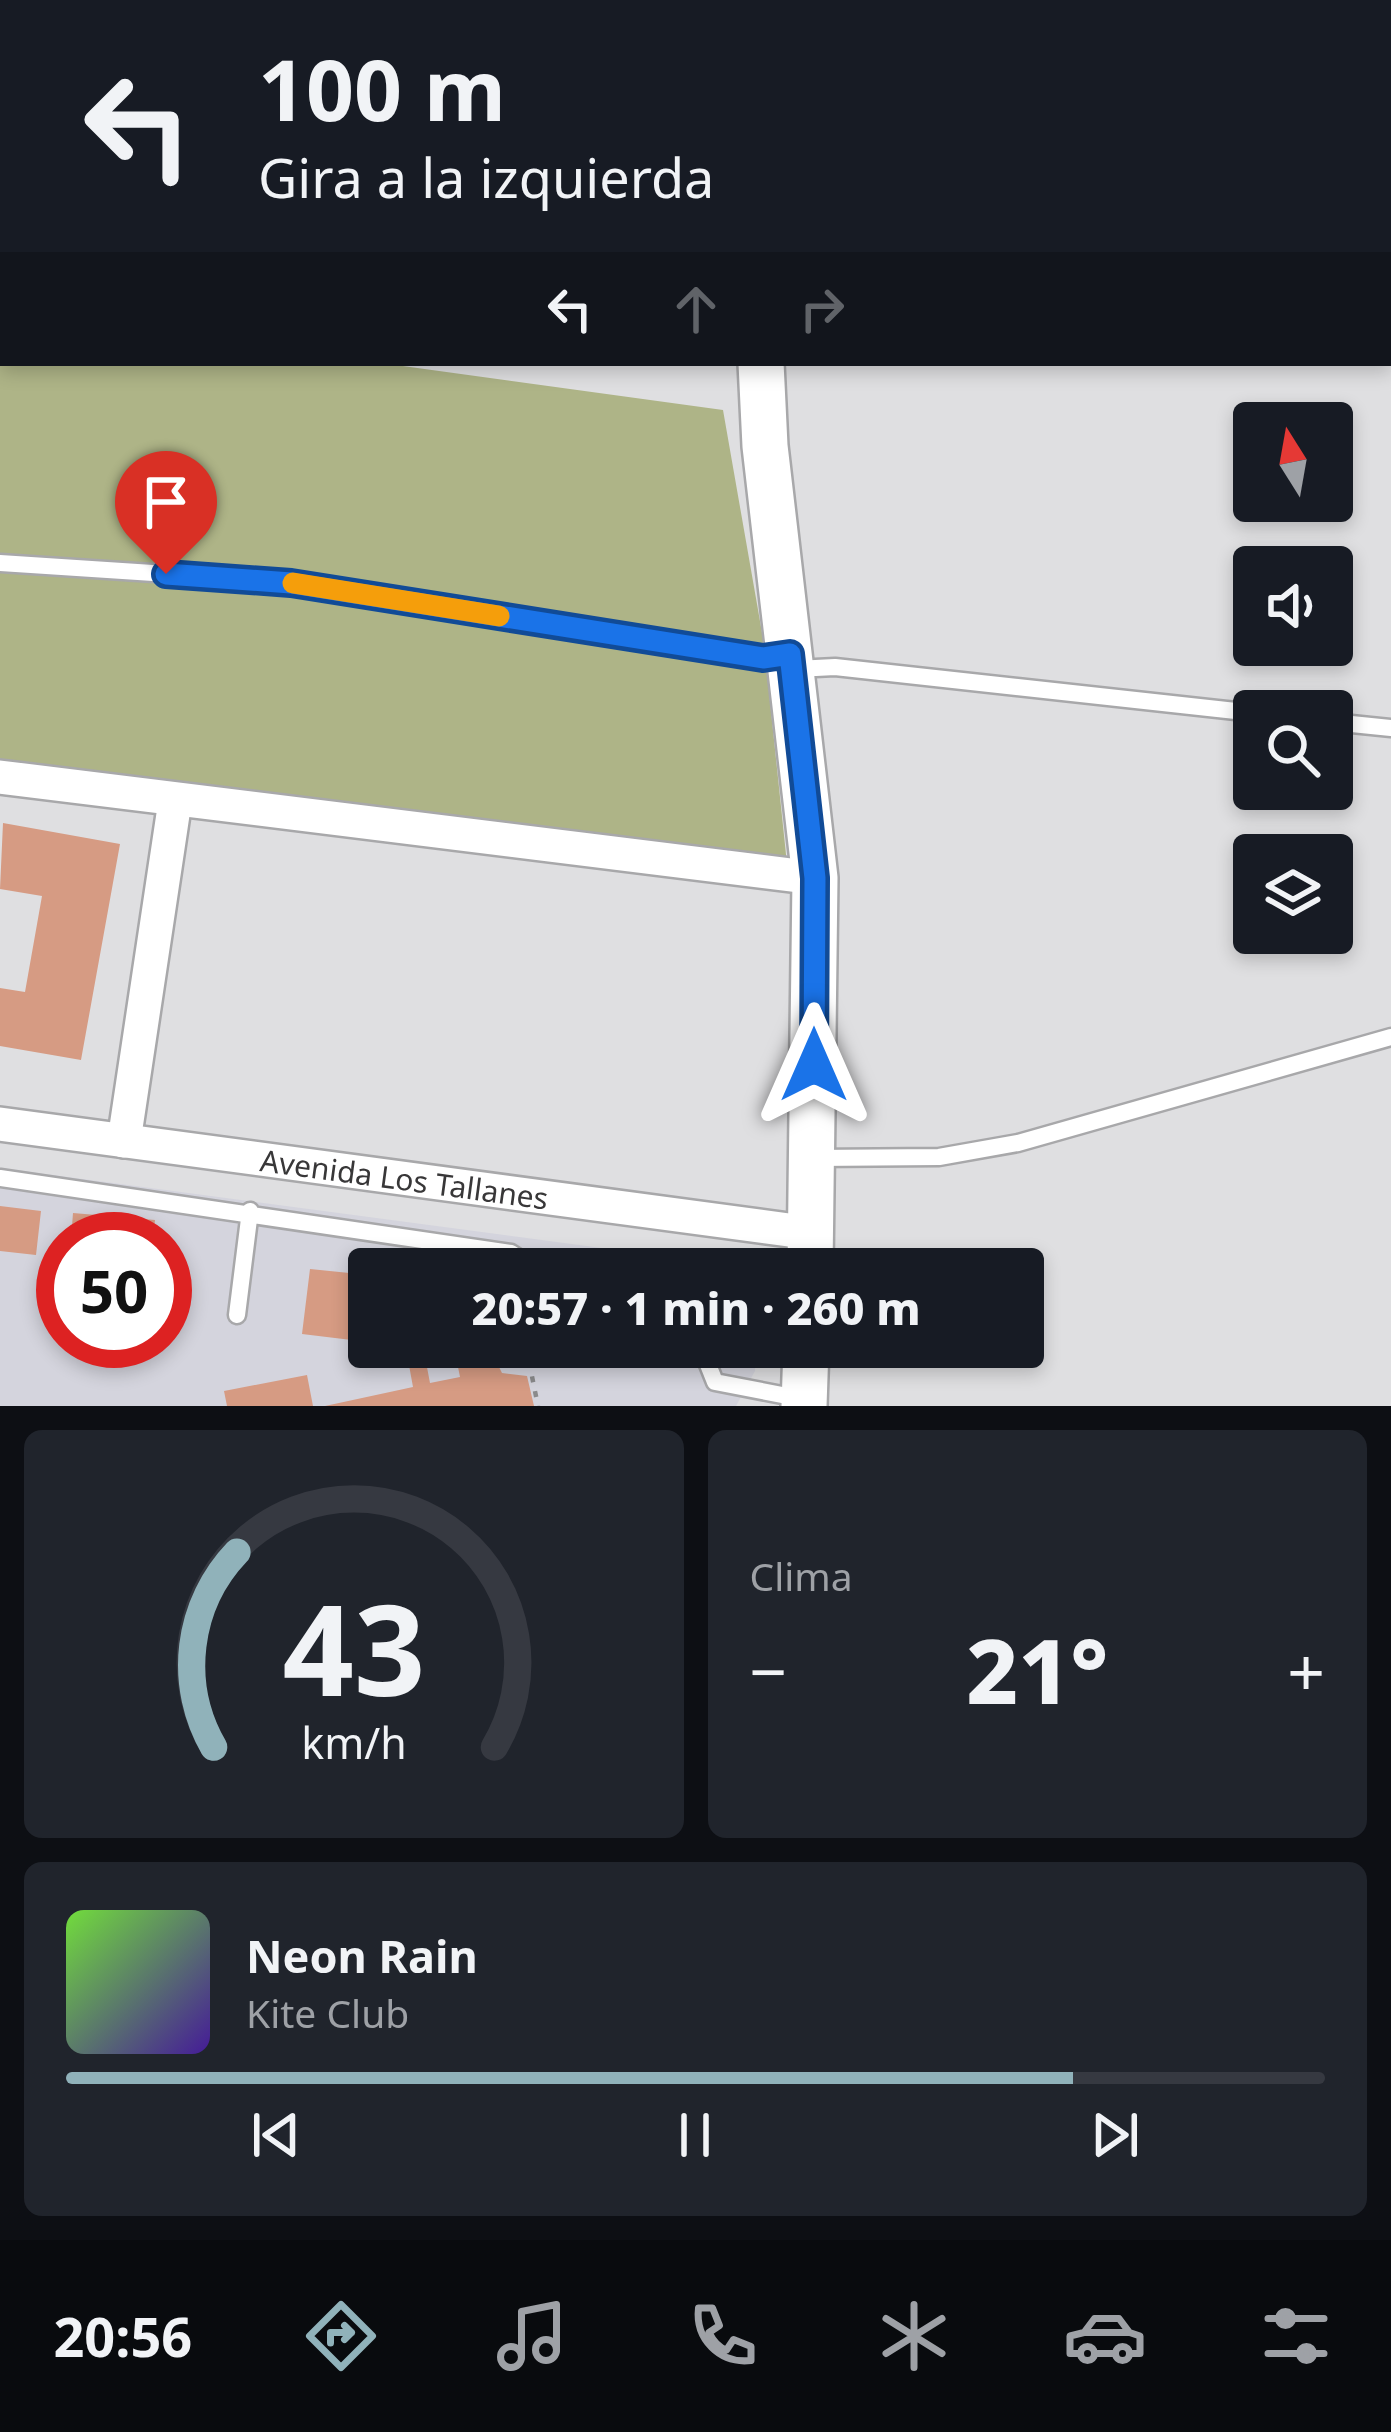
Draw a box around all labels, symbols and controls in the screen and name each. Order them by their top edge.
text: 100 m [258,31,506,146]
icon: left [60,48,216,204]
text: Gira a la izquierda [258,140,714,214]
icon: left [537,276,603,342]
icon: ahead [663,276,729,342]
icon: right [789,276,855,342]
north arrow [1233,402,1353,522]
map controls [1233,402,1353,954]
pin [115,451,217,574]
icon: arrive [133,469,199,535]
button: sound [1233,546,1353,666]
button: search [1233,690,1353,810]
button: layers [1233,834,1353,954]
position arrow [751,1002,877,1128]
street label: Avenida Los Tallanes [258,1139,551,1218]
speed limit sign: 50 [36,1212,192,1368]
text: 20:57 · 1 min · 260 m [471,1277,921,1338]
text: Clima [750,1549,853,1602]
text: 43 [282,1563,425,1733]
text: 21° [966,1608,1108,1730]
text: − [750,1625,787,1715]
text: + [1287,1625,1325,1715]
text: km/h [301,1713,406,1772]
text: Neon Rain [246,1925,478,1986]
text: Kite Club [246,1986,409,2039]
icon: previous [243,2102,309,2168]
icon: pause [662,2102,728,2168]
icon: next [1082,2102,1148,2168]
icon: directions [299,2294,383,2378]
icon: music [490,2294,574,2378]
icon: phone [681,2294,765,2378]
icon: climate [872,2294,956,2378]
icon: car [1063,2294,1147,2378]
icon: filters [1254,2294,1338,2378]
text: 20:56 [53,2299,192,2373]

